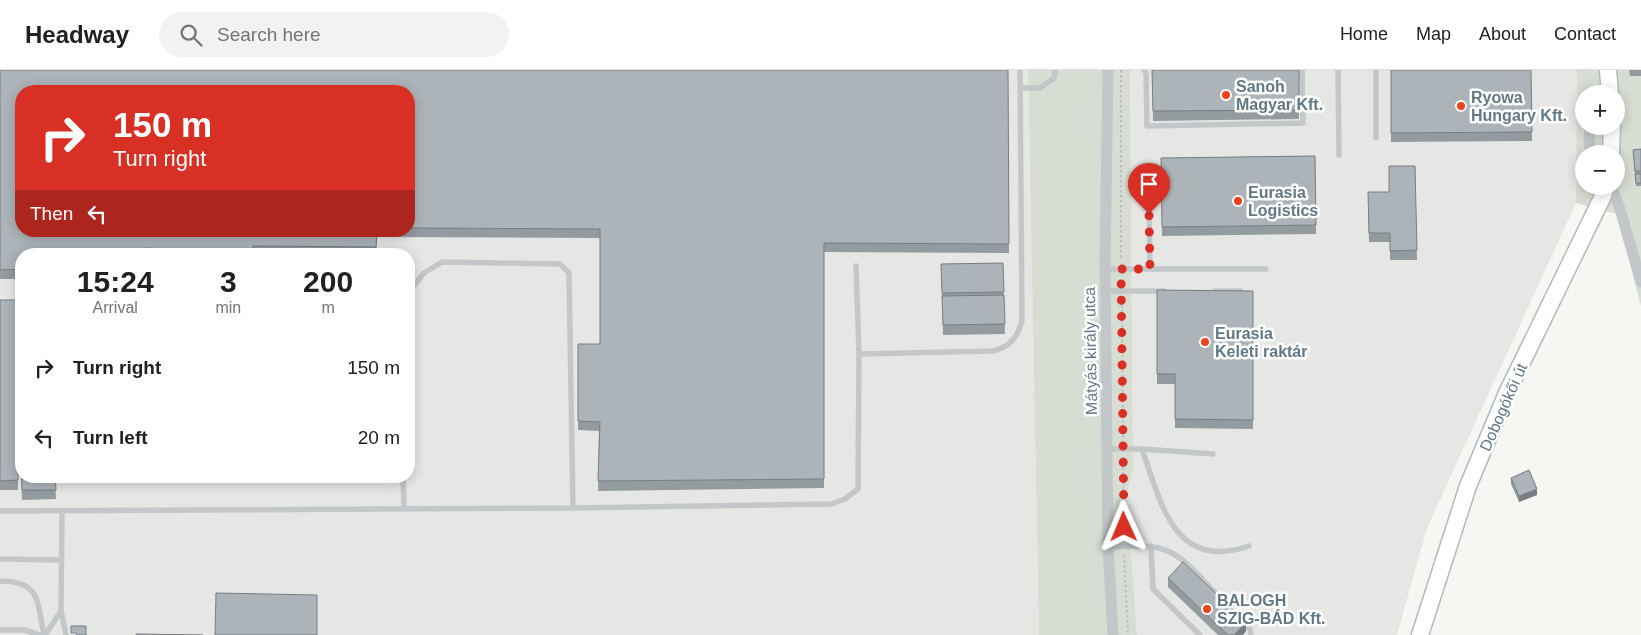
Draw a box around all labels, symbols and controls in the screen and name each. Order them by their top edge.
search box [159,12,509,57]
text: Headway [25,21,129,48]
icon: search [177,21,205,49]
text: Search here [217,24,321,45]
text: Home [1340,24,1388,44]
text: Map [1416,24,1451,44]
text: About [1479,24,1526,44]
text: Contact [1554,24,1616,44]
place label: Sanoh Magyar Kft. [1236,78,1323,113]
map controls [1575,85,1625,195]
button: + [1575,85,1625,135]
marker: Sanoh Magyar Kft. [1220,89,1232,101]
place label: Ryowa Hungary Kft. [1471,89,1567,124]
marker: Ryowa Hungary Kft. [1455,100,1467,112]
icon: right [30,105,95,170]
text: 150 m [113,105,212,144]
button: − [1575,145,1625,195]
text: Turn right [113,146,206,171]
pin [1128,163,1170,214]
icon: arrive [1135,170,1163,198]
place label: Eurasia Logistics [1248,184,1318,219]
marker: Eurasia Logistics [1232,195,1244,207]
icon: left [83,200,111,228]
text: Then [30,203,73,224]
text: 15:24 [77,265,154,298]
text: 3 [220,265,237,298]
text: 200 [303,265,353,298]
street label: Mátyás király utca [1081,287,1100,415]
text: Arrival [93,299,138,316]
text: min [215,299,241,316]
text: m [321,299,335,316]
place label: Eurasia Keleti raktár [1215,325,1308,360]
marker: Eurasia Keleti raktár [1199,336,1211,348]
icon: right [30,354,58,382]
text: Turn right [73,357,161,378]
text: 150 m [347,357,400,378]
street label: Dobogókői út [1477,360,1531,454]
icon: left [30,424,58,452]
text: Turn left [73,427,148,448]
text: 20 m [358,427,400,448]
position arrow [1097,500,1149,552]
place label: BALOGH SZIG-BÁD Kft. [1217,592,1325,627]
marker: BALOGH SZIG-BÁD Kft. [1201,603,1213,615]

